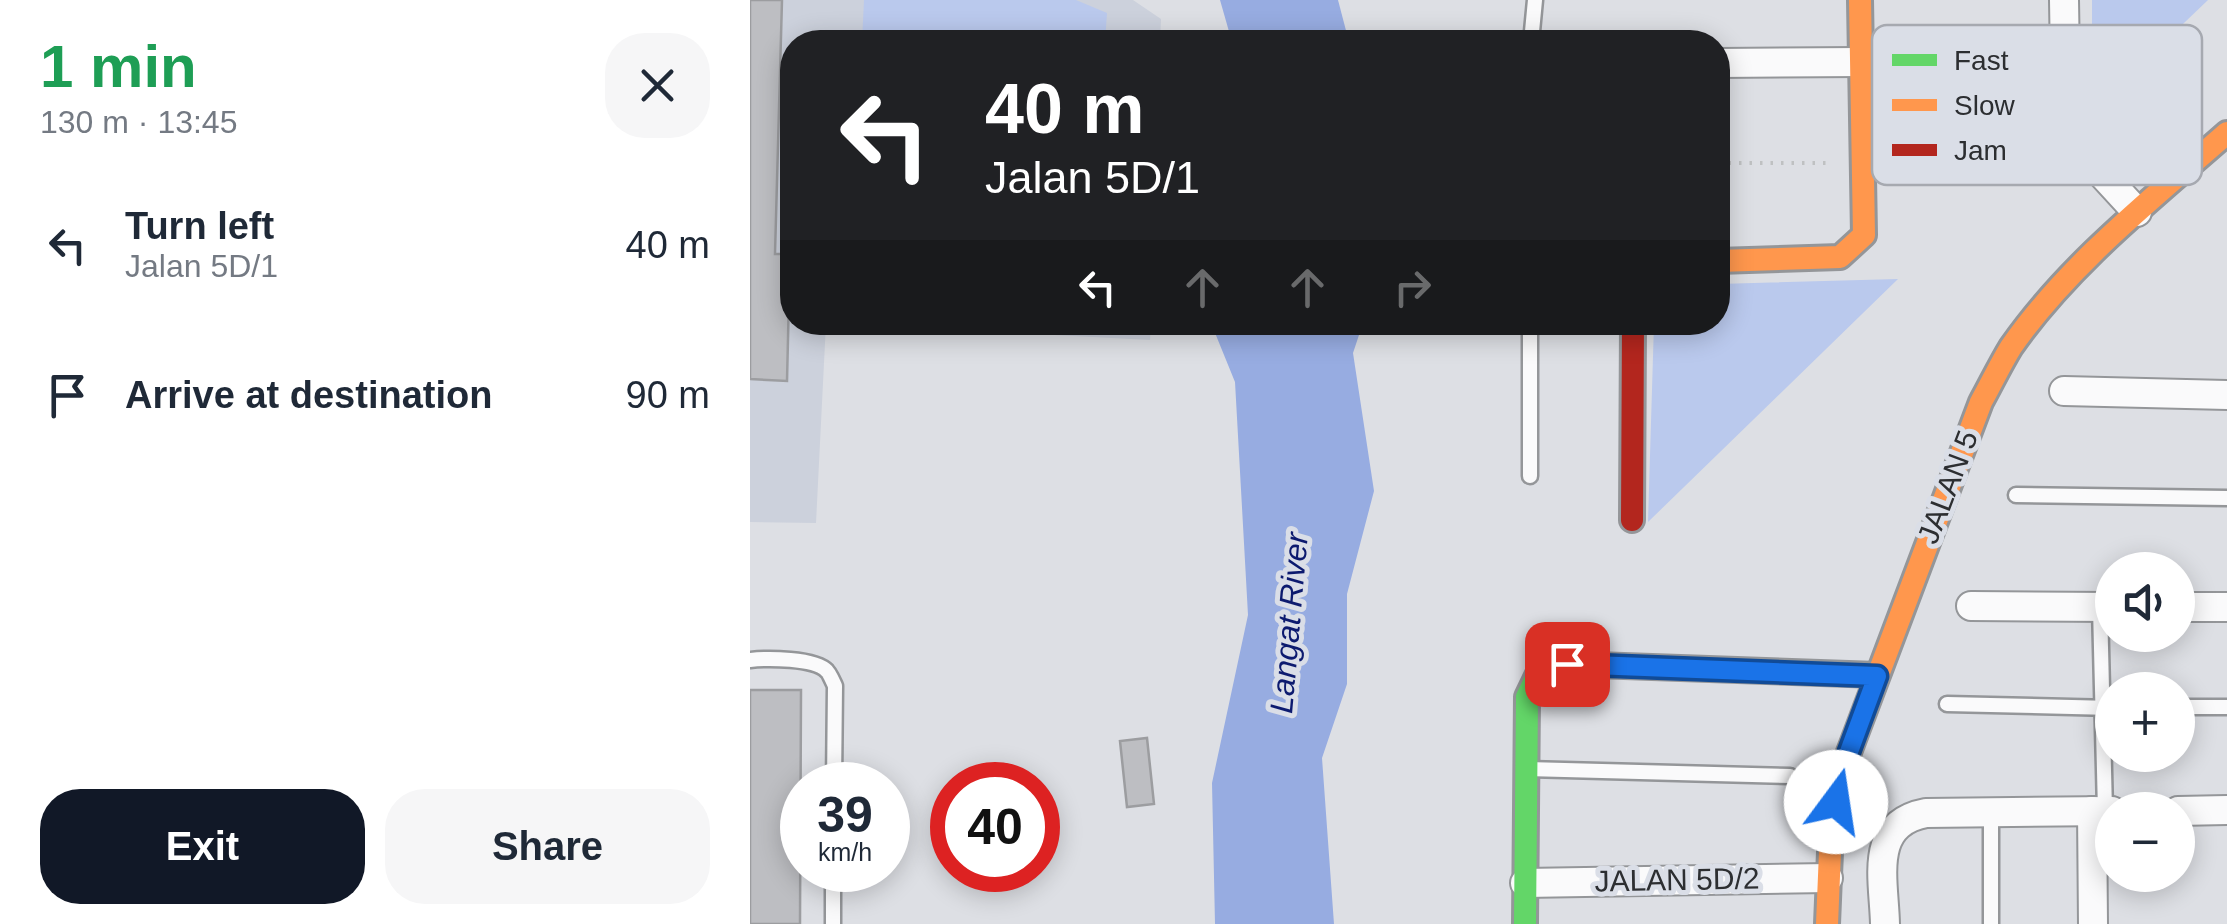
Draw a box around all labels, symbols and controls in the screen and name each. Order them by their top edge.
legend [1872,25,2202,185]
text: 1 min [40,33,197,100]
button: close [605,33,710,138]
text: Fast [1954,45,2009,76]
icon: left [820,70,950,200]
text: 40 m [985,70,1145,148]
text: Slow [1954,90,2015,121]
text: 130 m · 13:45 [40,104,237,140]
text: Jam [1954,135,2007,166]
text: Jalan 5D/1 [985,152,1200,203]
text: Turn left [125,205,274,247]
icon: left [40,218,95,273]
text: 40 m [626,224,710,266]
text: Jalan 5D/1 [125,248,278,284]
icon: left [1070,260,1125,315]
icon: ahead [1175,260,1230,315]
icon: ahead [1280,260,1335,315]
icon: right [1385,260,1440,315]
icon: arrive [40,368,95,423]
text: Arrive at destination [125,374,492,416]
text: 90 m [626,374,710,416]
street label: JALAN 5 [1911,426,1984,548]
water label: Langat River [1263,530,1315,715]
map controls [2095,552,2195,892]
button: sound [2095,552,2195,652]
pin [1525,622,1610,707]
icon: arrive [1540,637,1595,692]
button: + [2095,672,2195,772]
position arrow [1784,750,1888,854]
speed limit sign: 40 [930,762,1060,892]
text: 39 [817,787,873,843]
button: Exit [40,789,365,904]
button: Share [385,789,710,904]
button: − [2095,792,2195,892]
text: km/h [818,838,872,866]
street label: JALAN 5D/2 [1594,862,1760,897]

